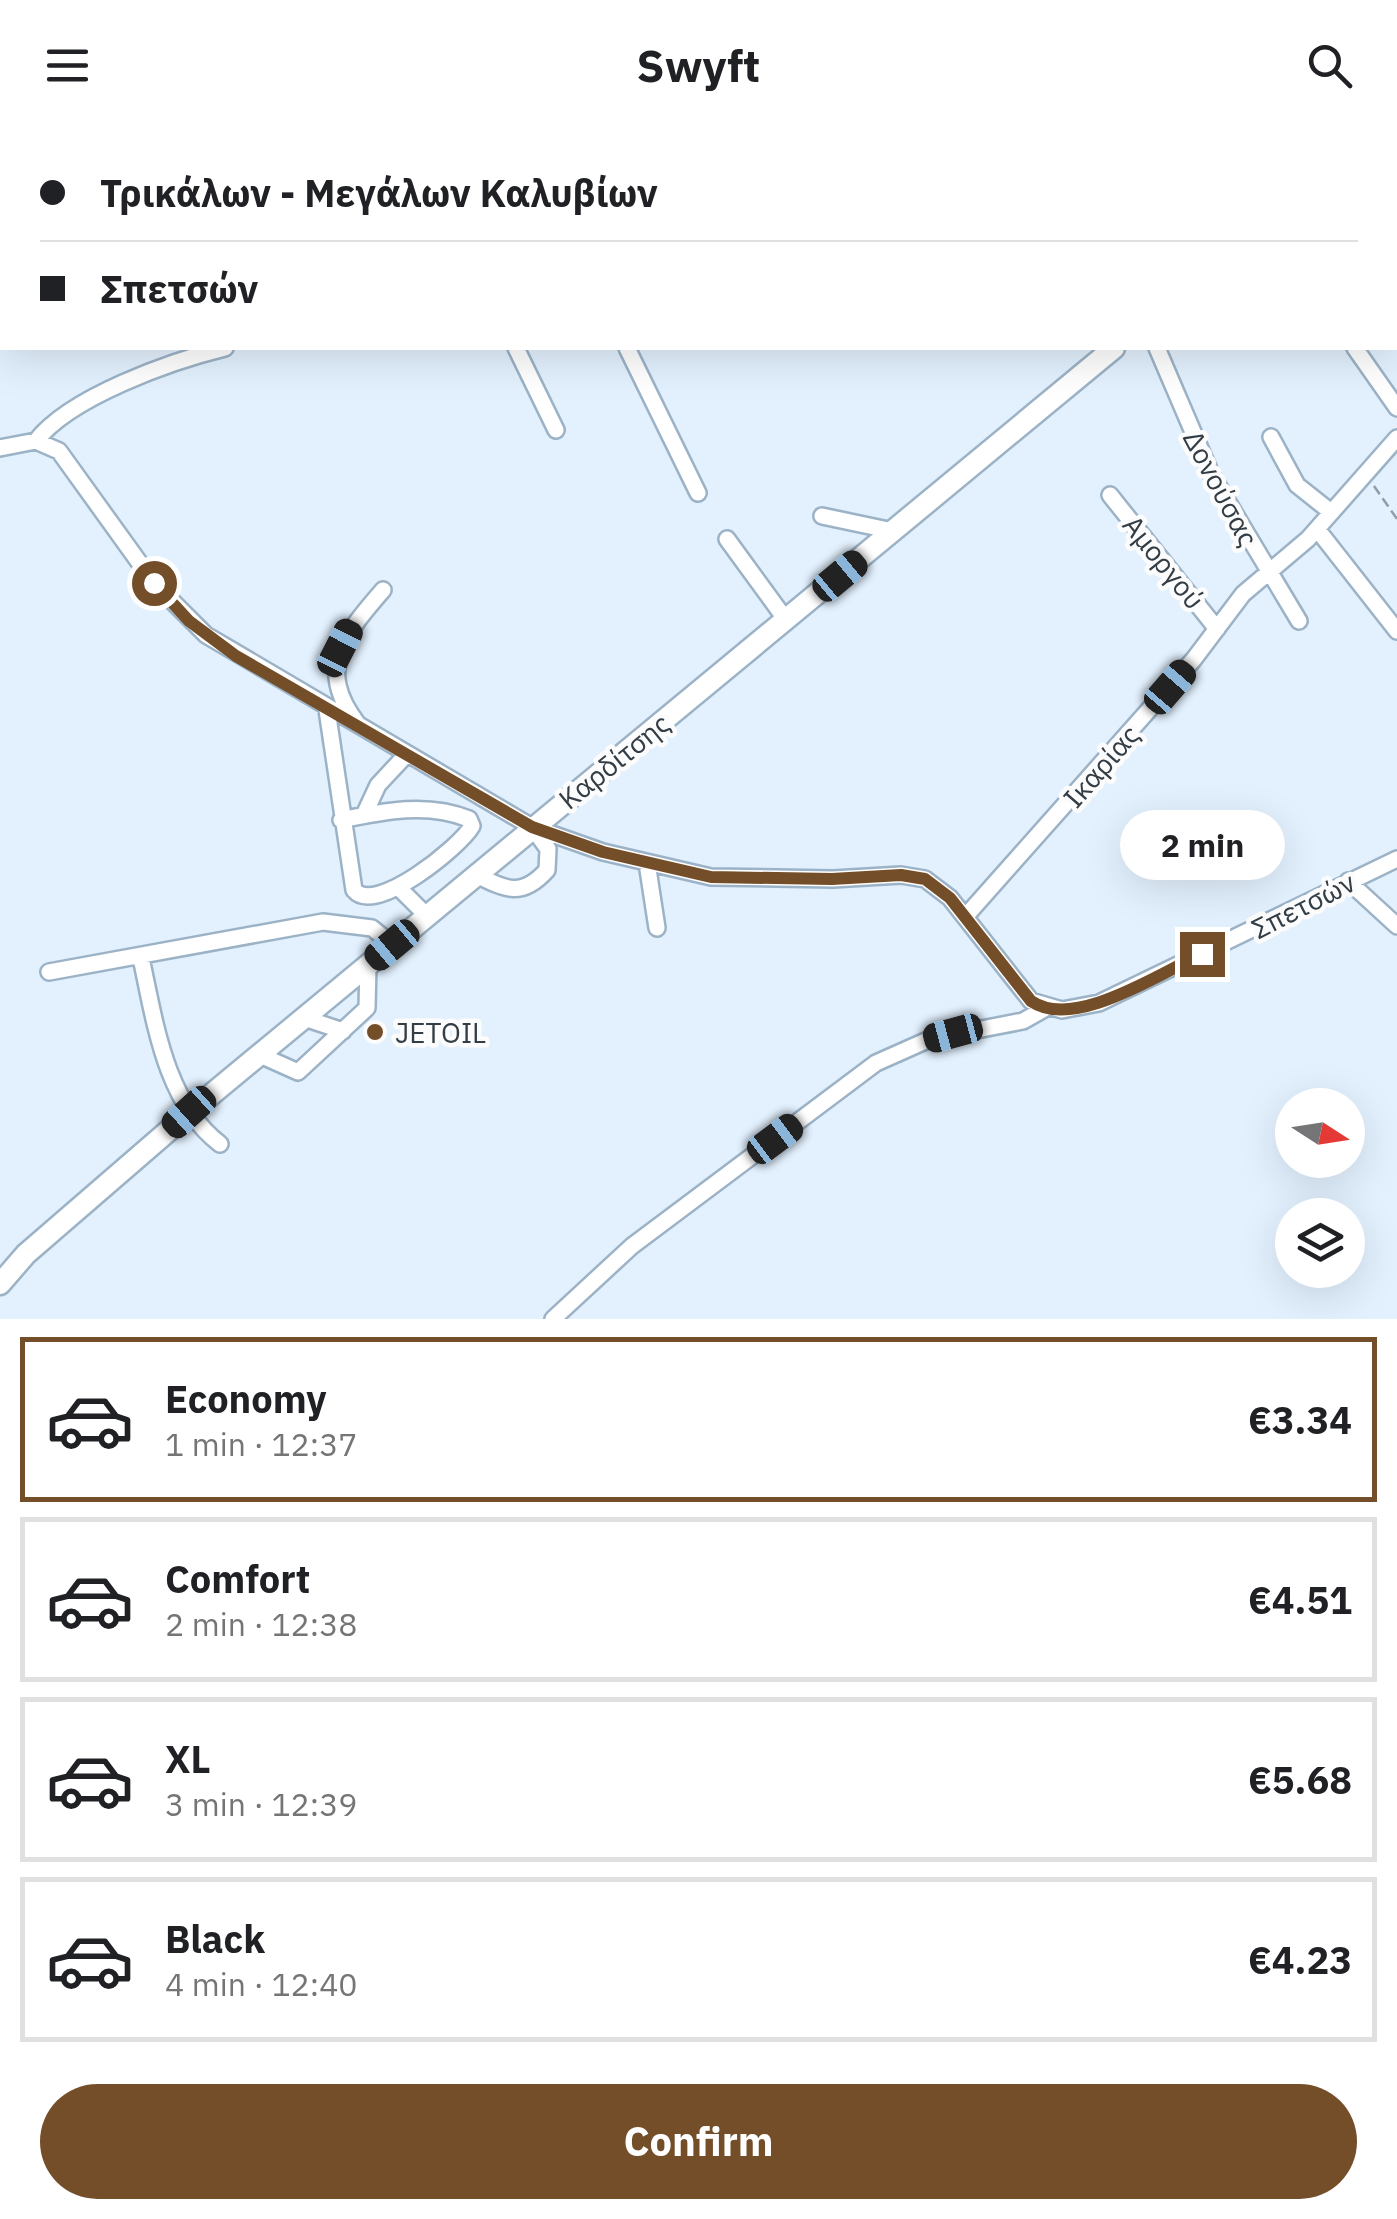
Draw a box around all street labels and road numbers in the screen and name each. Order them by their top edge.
street label: Δονούσας [1175,423,1267,553]
street label: Αμοργού [1115,507,1213,617]
street label: Καρδίτσης [551,705,677,817]
street label: Ικαρίας [1055,717,1147,815]
street label: Σπετσών [1245,863,1361,947]

